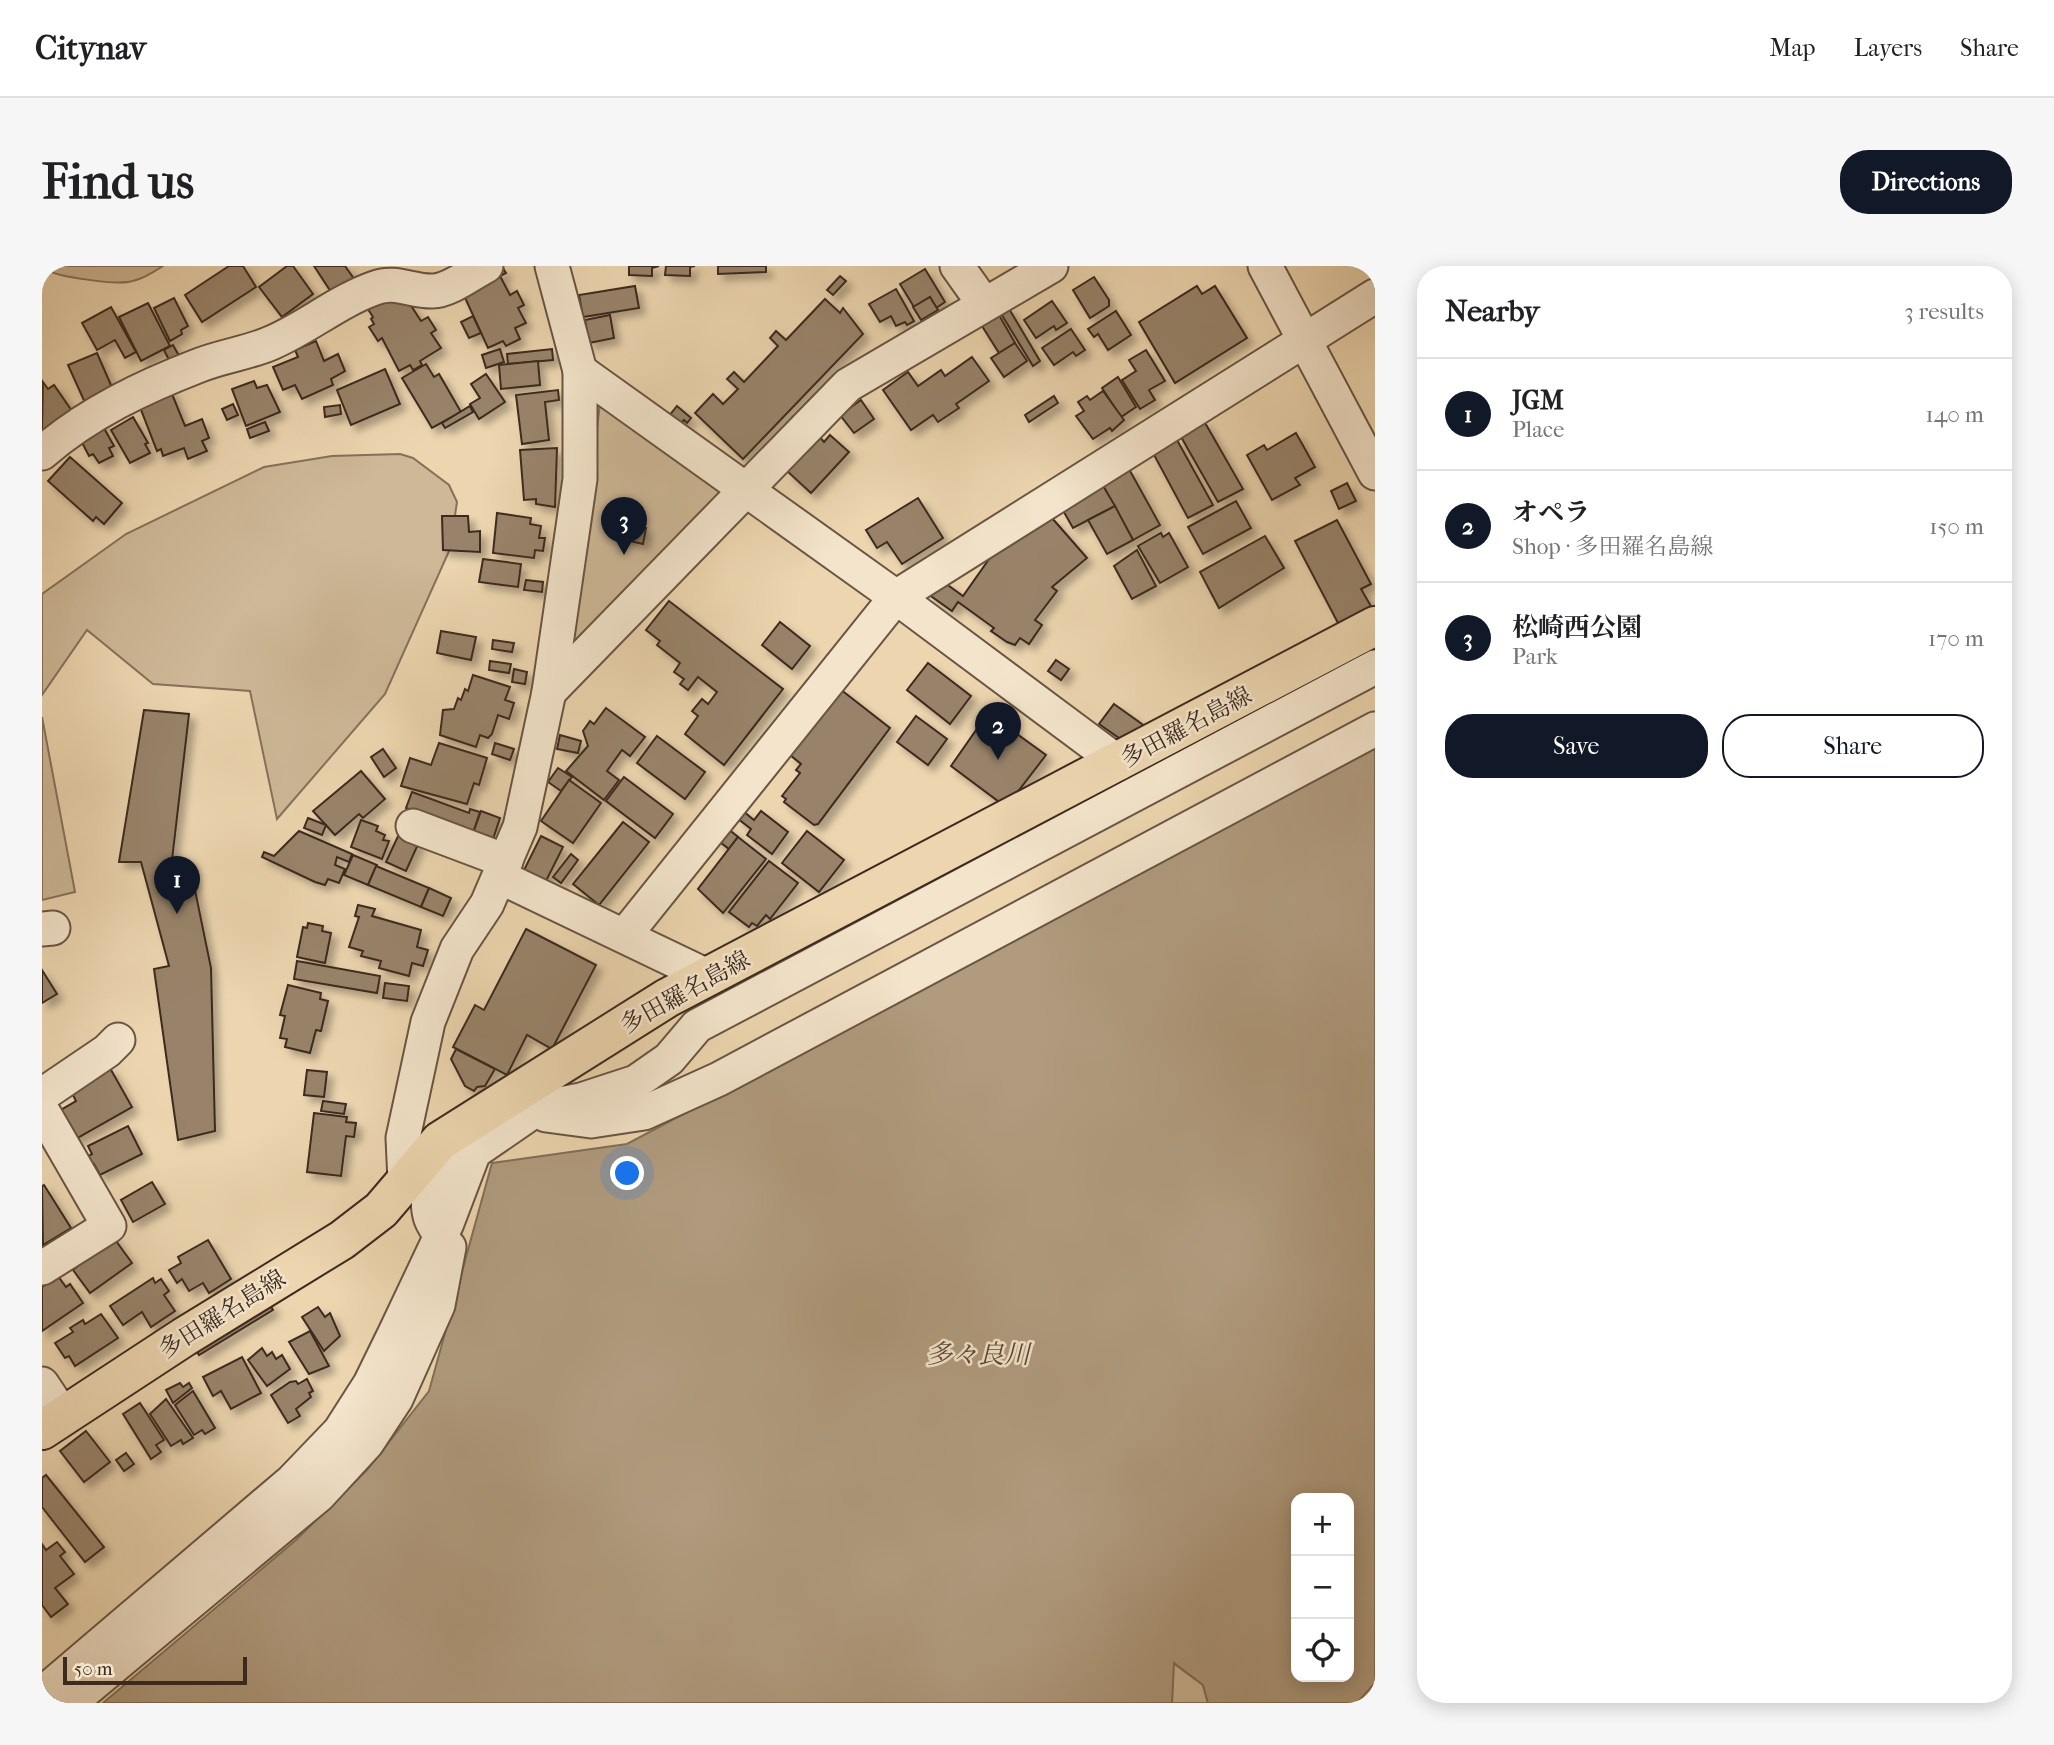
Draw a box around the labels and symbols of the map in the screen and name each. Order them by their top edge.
pin: 3 [601,497,647,555]
street label: 多田羅名島線 [1116,681,1256,773]
pin: 2 [975,702,1021,760]
pin: 1 [154,856,200,914]
street label: 多田羅名島線 [615,945,755,1039]
your location [610,1156,644,1190]
street label: 多田羅名島線 [154,1264,290,1364]
water label: 多々良川 [926,1339,1033,1370]
scale bar [63,1654,247,1686]

